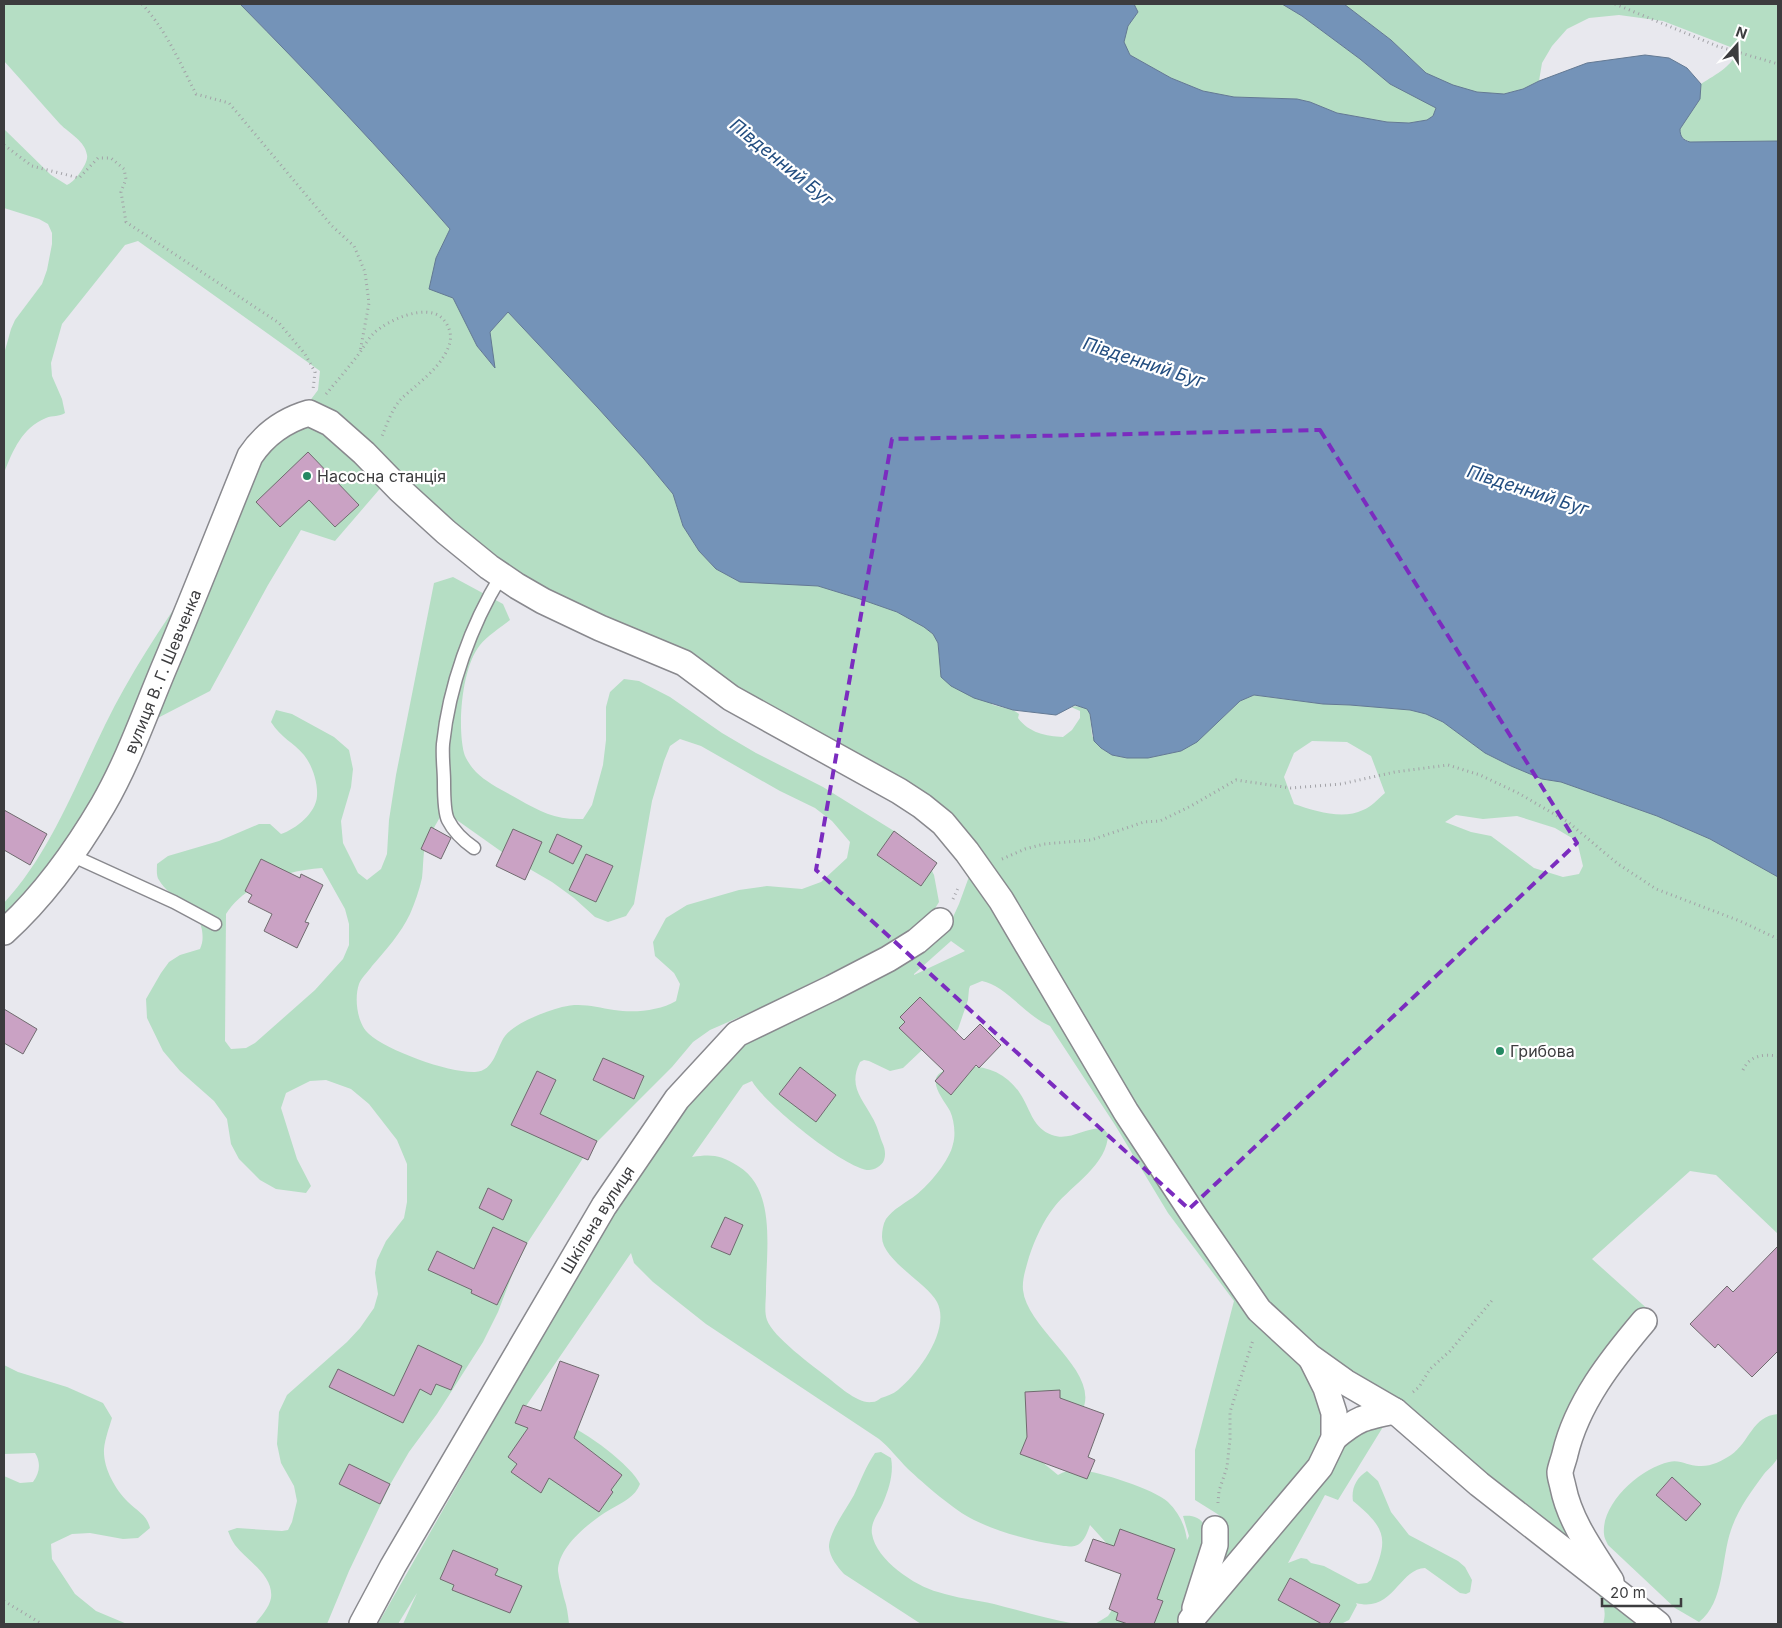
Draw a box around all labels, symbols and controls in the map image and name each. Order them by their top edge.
north arrow [1712,20,1762,70]
text: N [1734,23,1750,42]
water label: Південний Буг [726,114,839,211]
water label: Південний Буг [1080,332,1209,392]
water label: Південний Буг [1464,460,1593,520]
place label: Насосна станція [317,466,446,486]
marker: Насосна станція [301,470,313,482]
street label: вулиця В. Г. Шевченка [120,586,205,757]
place label: Грибова [1510,1041,1575,1061]
marker: Грибова [1494,1045,1506,1057]
street label: Шкільна вулиця [557,1162,639,1277]
scale bar [1602,1576,1681,1608]
text: 20 m [1610,1583,1646,1602]

